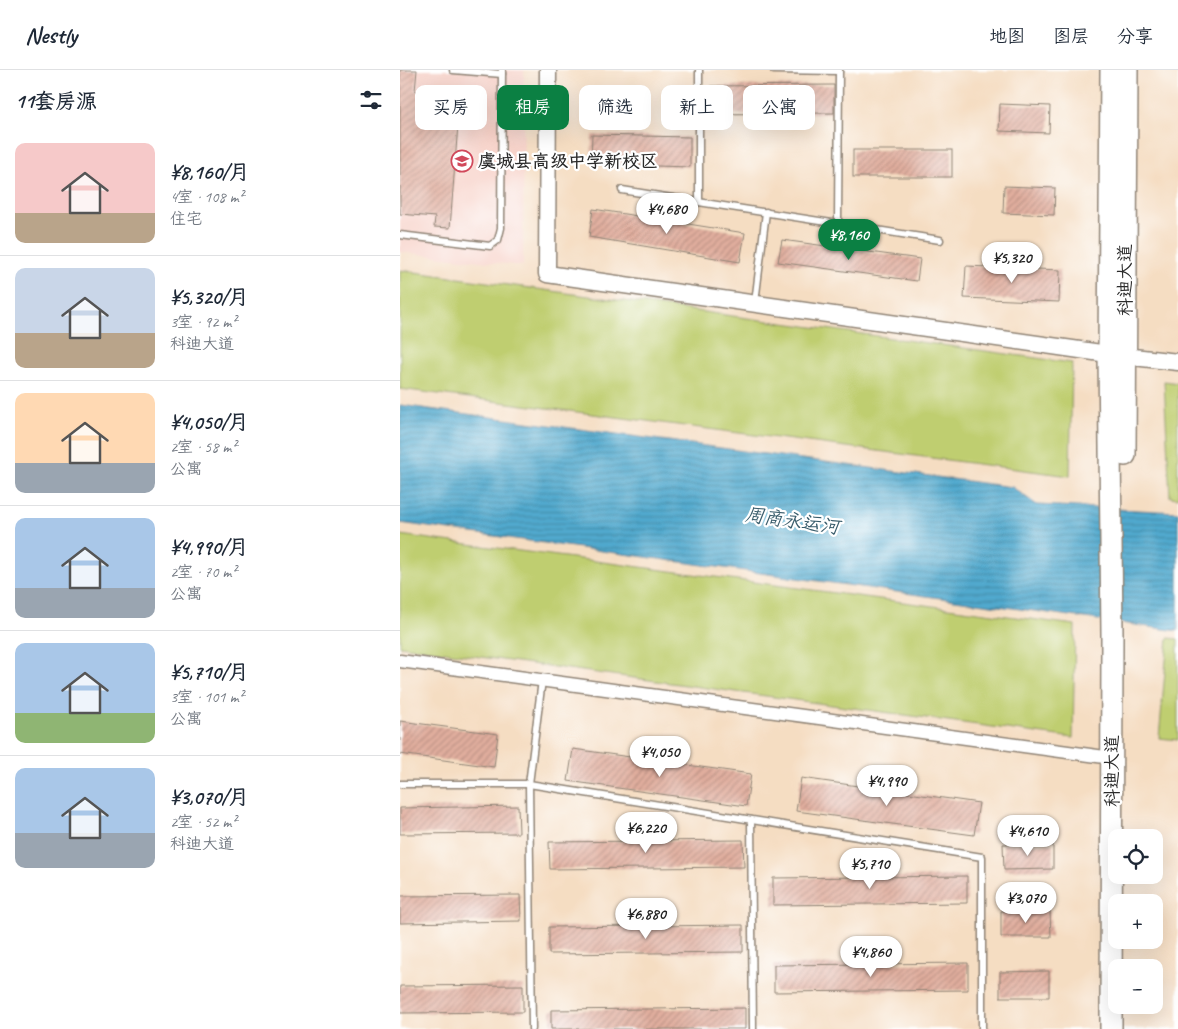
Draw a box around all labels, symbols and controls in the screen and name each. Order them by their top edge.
text: Nestly [25,20,77,50]
text: 地图 [989,25,1025,47]
text: 图层 [1053,25,1089,47]
text: 分享 [1117,25,1153,47]
chip: 买房 [415,85,487,130]
chip: 租房 [497,85,569,130]
chip: 筛选 [579,85,651,130]
chip: 新上 [661,85,733,130]
chip: 公寓 [743,85,815,130]
icon: filters [357,86,385,114]
text: 11套房源 [15,88,97,114]
school or university icon: 虞城县高级中学新校区 [450,149,474,173]
place label: 虞城县高级中学新校区 [478,150,658,172]
text: ¥8,160/月 [170,159,250,185]
icon: home [55,163,115,223]
text: 4室 · 108 m² [170,187,244,207]
pin: ¥4,680 [626,192,708,235]
text: ¥4,680 [647,199,687,219]
text: 住宅 [170,209,202,229]
pin: ¥8,160 [808,218,890,261]
text: ¥8,160 [829,225,869,245]
pin: ¥5,320 [971,242,1053,284]
street label: 科迪大道 [1114,244,1136,316]
text: ¥5,320 [993,248,1031,268]
text: ¥5,320/月 [170,284,249,310]
icon: home [55,288,115,348]
text: 3室 · 92 m² [170,312,236,332]
text: 科迪大道 [170,334,234,354]
text: ¥4,050/月 [170,409,249,435]
icon: home [55,413,115,473]
text: 2室 · 58 m² [170,437,236,457]
text: 公寓 [170,459,202,479]
water label: 周商永运河 [743,503,844,540]
text: ¥4,990/月 [170,534,249,560]
icon: home [55,538,115,598]
text: 2室 · 70 m² [170,562,236,582]
text: 公寓 [170,584,202,604]
text: ¥5,710/月 [170,659,249,685]
icon: home [55,663,115,723]
text: 3室 · 101 m² [170,687,244,707]
text: 公寓 [170,709,202,729]
street label: 科迪大道 [1101,735,1123,807]
pin: ¥4,050 [619,736,701,778]
text: ¥4,050 [641,742,679,762]
pin: ¥4,990 [846,764,928,807]
text: ¥4,990 [868,771,906,791]
text: ¥3,070/月 [170,784,249,810]
icon: home [55,788,115,848]
text: 2室 · 52 m² [170,812,236,832]
pin: ¥6,220 [605,812,687,854]
pin: ¥4,610 [987,814,1069,857]
text: ¥6,220 [626,818,666,838]
text: ¥4,610 [1008,821,1048,841]
map controls [1108,829,1163,1014]
button: locate [1108,829,1163,884]
text: 科迪大道 [170,834,234,854]
pin: ¥5,710 [829,848,911,890]
text: ¥5,710 [851,854,889,874]
pin: ¥3,070 [985,882,1067,924]
text: ¥3,070 [1006,888,1046,908]
button: + [1108,894,1163,949]
pin: ¥6,880 [605,898,687,940]
text: ¥6,880 [626,904,666,924]
pin: ¥4,860 [830,936,912,978]
text: ¥4,860 [851,942,891,962]
button: − [1108,959,1163,1014]

